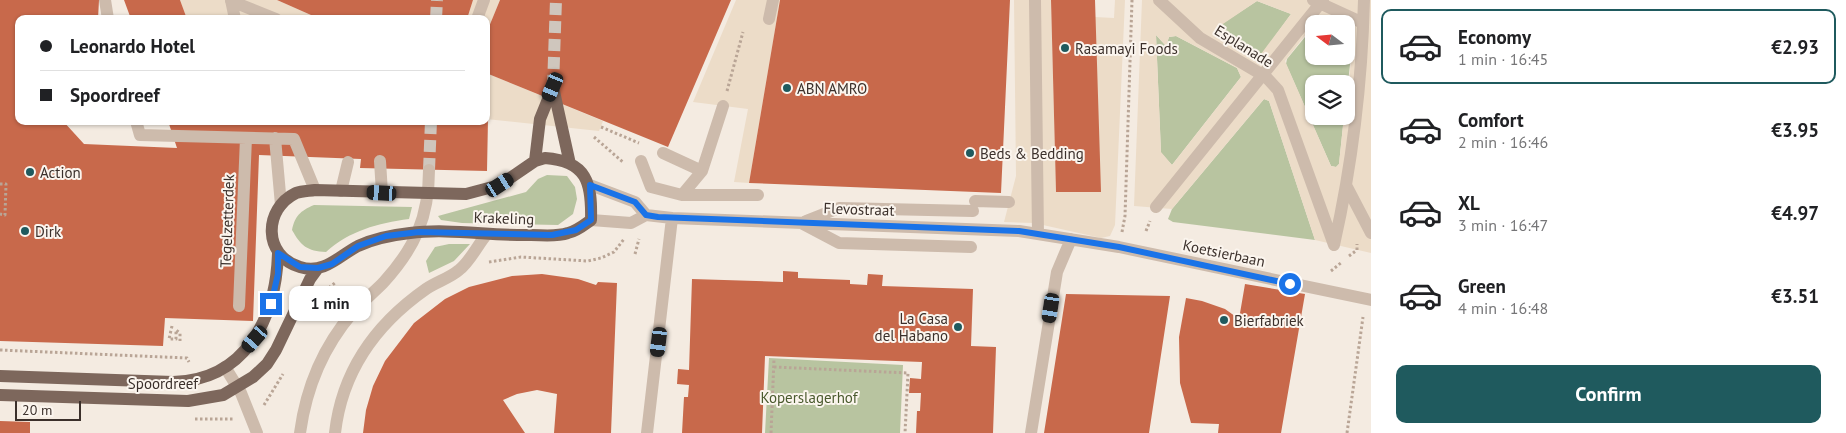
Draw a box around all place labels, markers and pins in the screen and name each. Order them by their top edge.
place label: Rasamayi Foods [1075,39,1178,58]
marker: Rasamayi Foods [1059,42,1071,54]
place label: ABN AMRO [797,79,867,98]
marker: ABN AMRO [781,82,793,94]
place label: Beds & Bedding [980,144,1084,163]
marker: Beds & Bedding [964,147,976,159]
place label: Action [40,163,81,182]
marker: Action [24,166,36,178]
place label: Dirk [35,222,62,241]
marker: Dirk [19,225,31,237]
place label: La Casa del Habano [875,309,948,345]
place label: Bierfabriek [1234,311,1305,330]
marker: Bierfabriek [1218,314,1230,326]
marker: La Casa del Habano [952,321,964,333]

